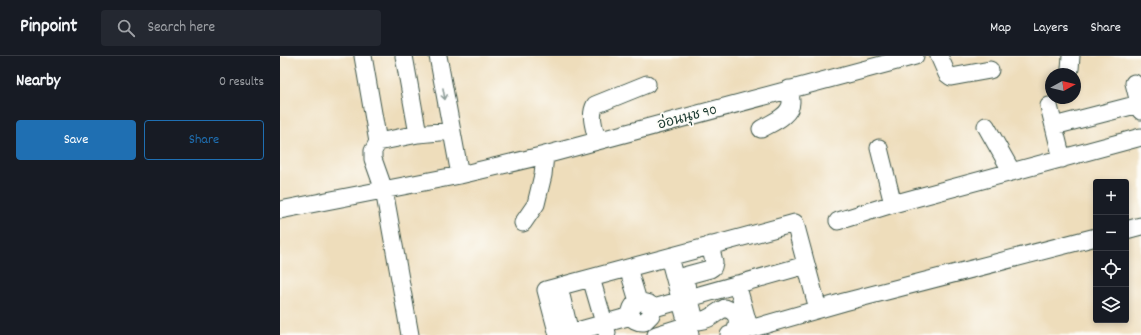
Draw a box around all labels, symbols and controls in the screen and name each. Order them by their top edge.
search box [101,10,381,46]
text: Pinpoint [20,14,77,41]
icon: search [115,17,137,39]
text: Search here [147,17,215,39]
text: Map [990,18,1011,38]
text: Layers [1033,18,1068,38]
text: Share [1090,18,1121,38]
north arrow [1045,68,1081,104]
text: Nearby [16,70,60,94]
text: 0 results [219,73,264,92]
one-way arrow [441,87,449,100]
street label: อ่อนนุช 90 [656,100,719,135]
button: Save [16,120,136,160]
button: Share [144,120,264,160]
map controls [1093,179,1129,323]
button: + [1093,179,1129,215]
button: − [1093,215,1129,251]
button: locate [1093,251,1129,287]
button: layers [1093,287,1129,323]

